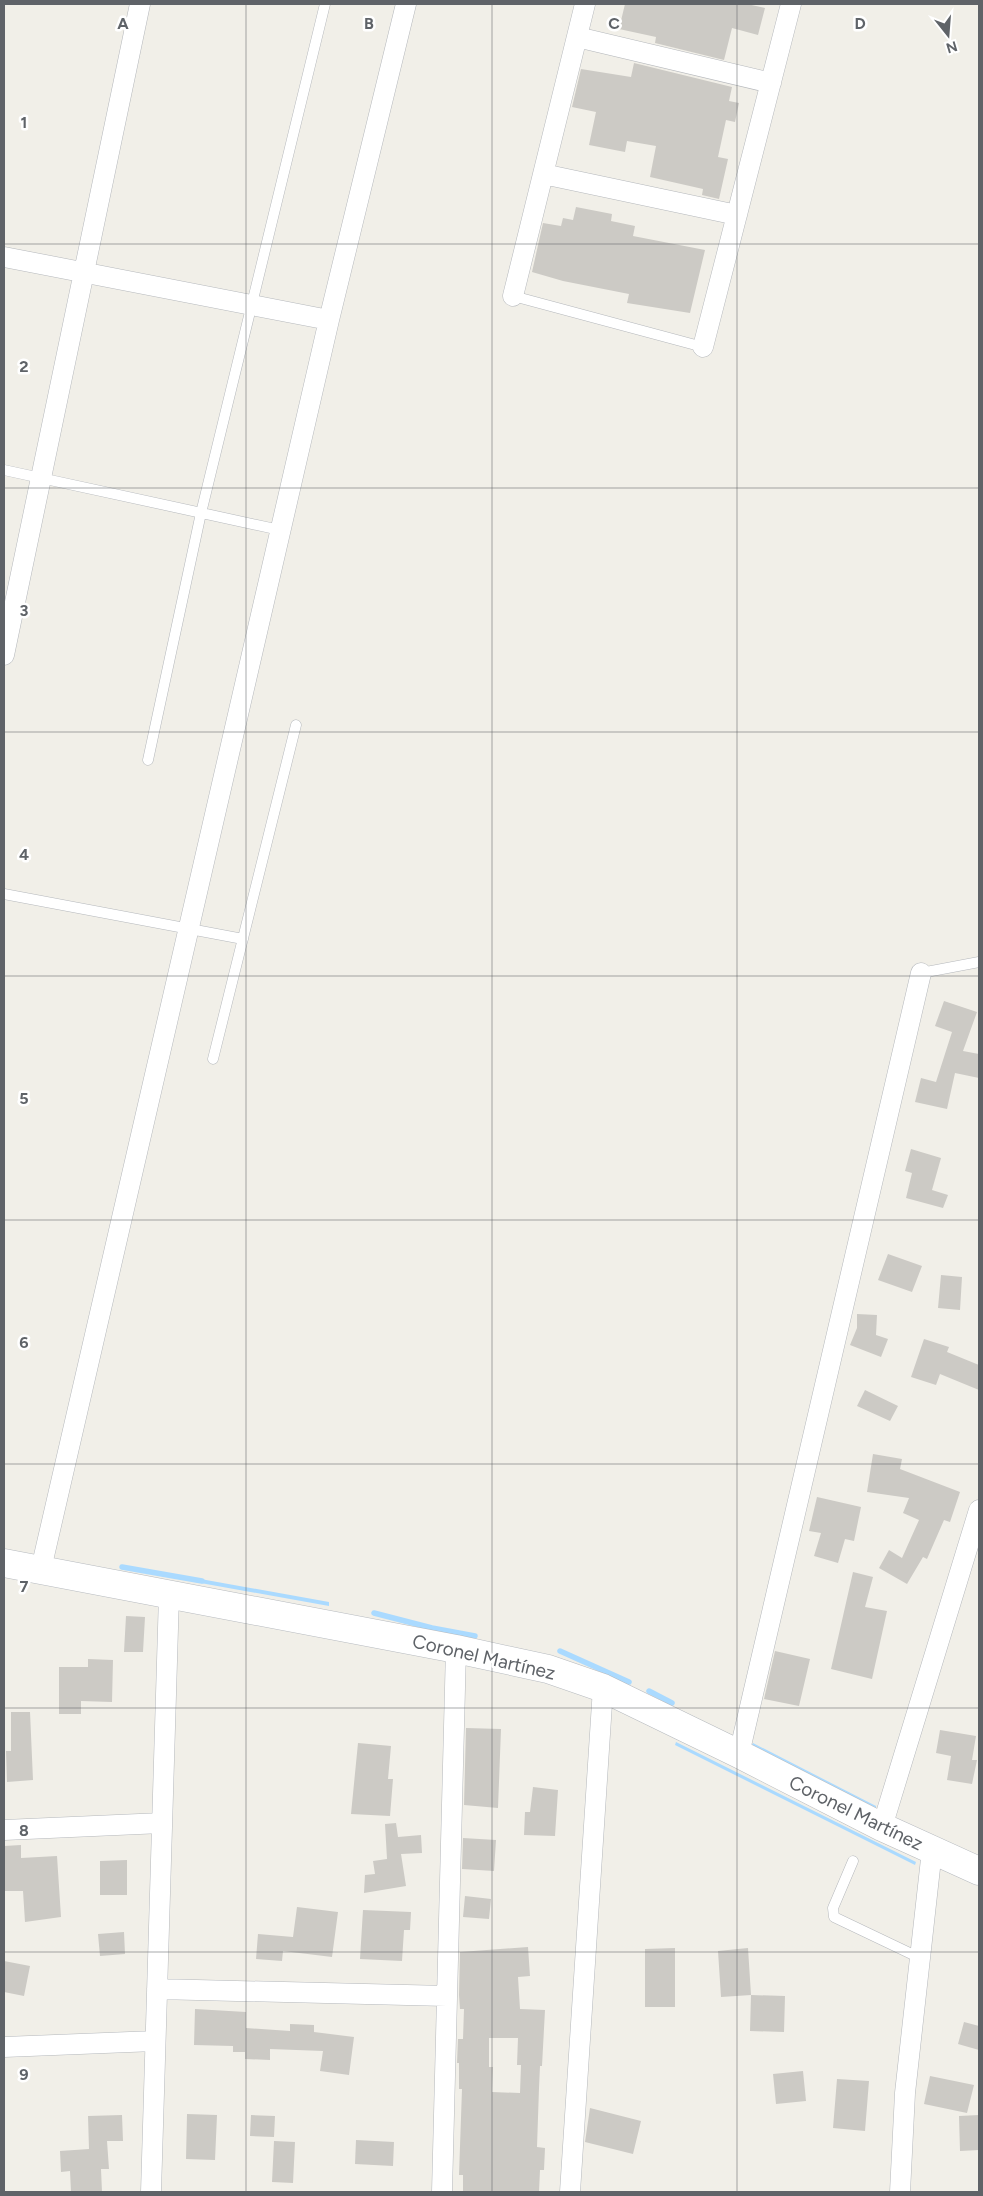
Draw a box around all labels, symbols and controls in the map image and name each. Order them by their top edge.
north arrow [923,10,973,60]
text: A [117,14,129,33]
text: B [364,14,374,33]
text: C [608,14,620,33]
text: D [854,14,866,33]
text: N [944,37,959,57]
text: 1 [21,113,27,132]
text: 2 [19,357,29,376]
text: 3 [20,601,29,620]
text: 4 [19,845,29,864]
text: 5 [19,1089,29,1108]
text: 6 [19,1333,29,1352]
text: 7 [20,1577,29,1596]
street label: Coronel Martínez [410,1629,558,1685]
street label: Coronel Martínez [785,1771,927,1855]
text: 8 [19,1821,29,1840]
text: 9 [19,2065,29,2084]

